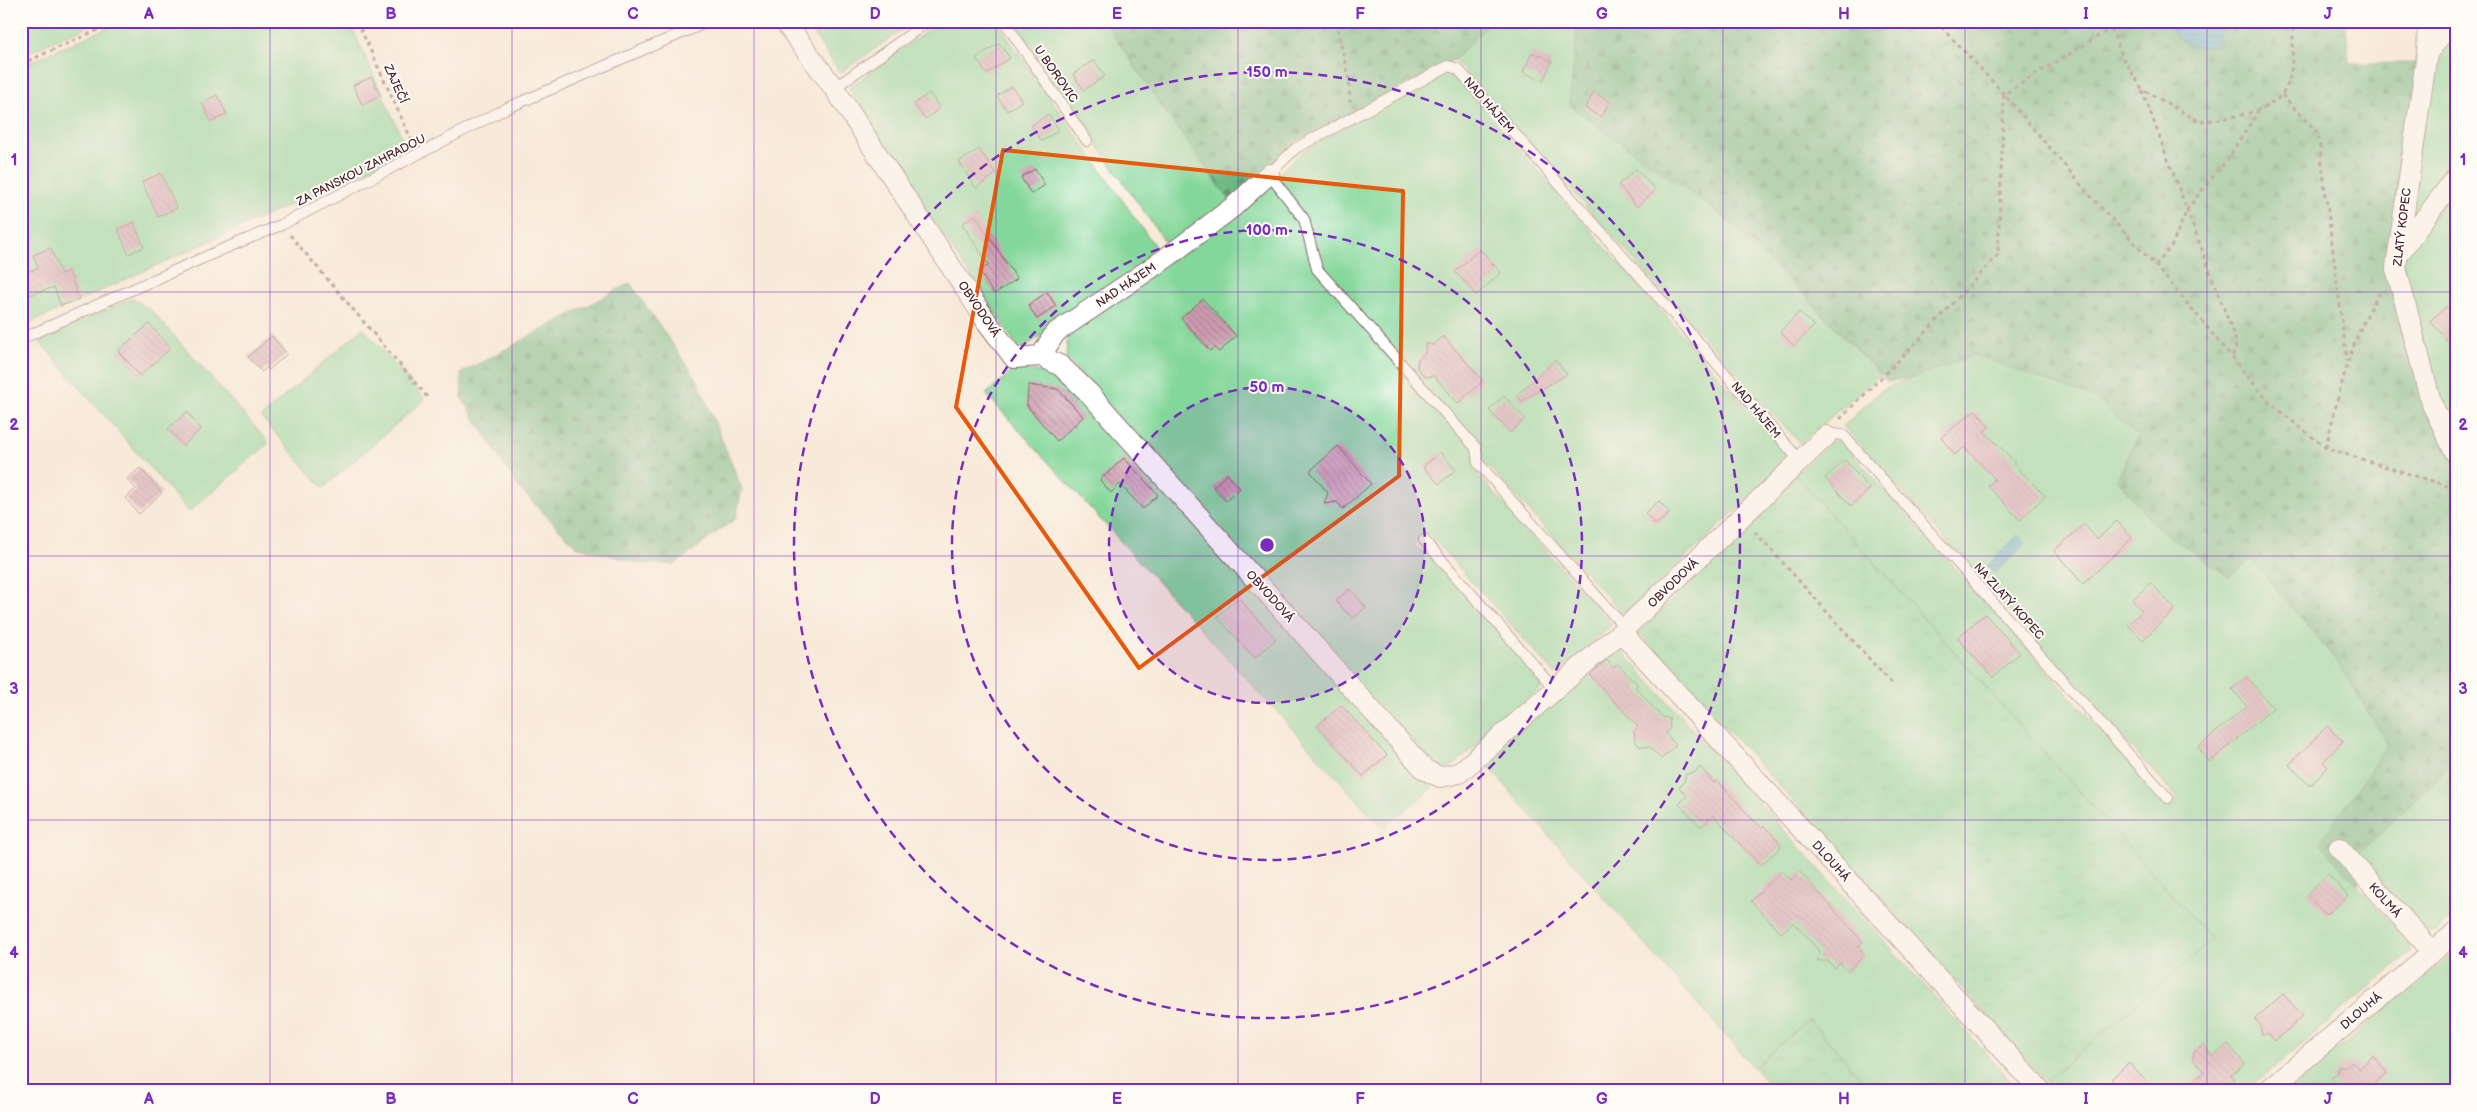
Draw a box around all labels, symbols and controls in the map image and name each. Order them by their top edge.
text: A [143,5,154,24]
text: B [385,5,397,24]
text: C [627,5,639,24]
text: D [869,5,881,24]
text: E [1112,5,1122,24]
text: F [1355,5,1365,24]
text: G [1596,5,1608,24]
text: H [1838,5,1850,24]
text: I [2083,5,2089,24]
text: J [2324,5,2333,24]
street label: U BOROVIC [1030,43,1081,106]
street label: ZAJEČÍ [380,61,413,106]
text: 150 m [1246,63,1288,82]
street label: NAD HÁJEM [1460,73,1519,136]
street label: ZA PANSKOU ZAHRADOU [293,131,428,210]
text: 1 [11,151,17,170]
text: 1 [2460,151,2466,170]
street label: ZLATÝ KOPEC [2388,187,2415,268]
text: 100 m [1246,221,1288,240]
street label: NAD HÁJEM [1092,258,1159,311]
street label: OBVODOVÁ [954,277,1005,341]
text: 50 m [1250,378,1285,397]
street label: NAD HÁJEM [1728,378,1785,442]
text: 2 [9,416,19,435]
text: 2 [2458,416,2468,435]
centre of rings [1258,536,1276,554]
street label: OBVODOVÁ [1644,554,1702,611]
street label: NA ZLATÝ KOPEC [1970,559,2049,643]
street label: OBVODOVÁ [1242,566,1299,626]
text: 3 [9,680,19,699]
text: 3 [2458,680,2468,699]
street label: DLOUHÁ [1809,837,1855,885]
street label: KOLMÁ [2365,879,2406,921]
text: 4 [9,944,19,963]
text: 4 [2458,944,2468,963]
street label: DLOUHÁ [2336,988,2386,1033]
text: A [143,1090,154,1109]
text: B [385,1090,397,1109]
text: C [627,1090,639,1109]
text: D [869,1090,881,1109]
text: E [1112,1090,1122,1109]
text: F [1355,1090,1365,1109]
text: G [1596,1090,1608,1109]
text: H [1838,1090,1850,1109]
text: I [2083,1090,2089,1109]
text: J [2324,1090,2333,1109]

